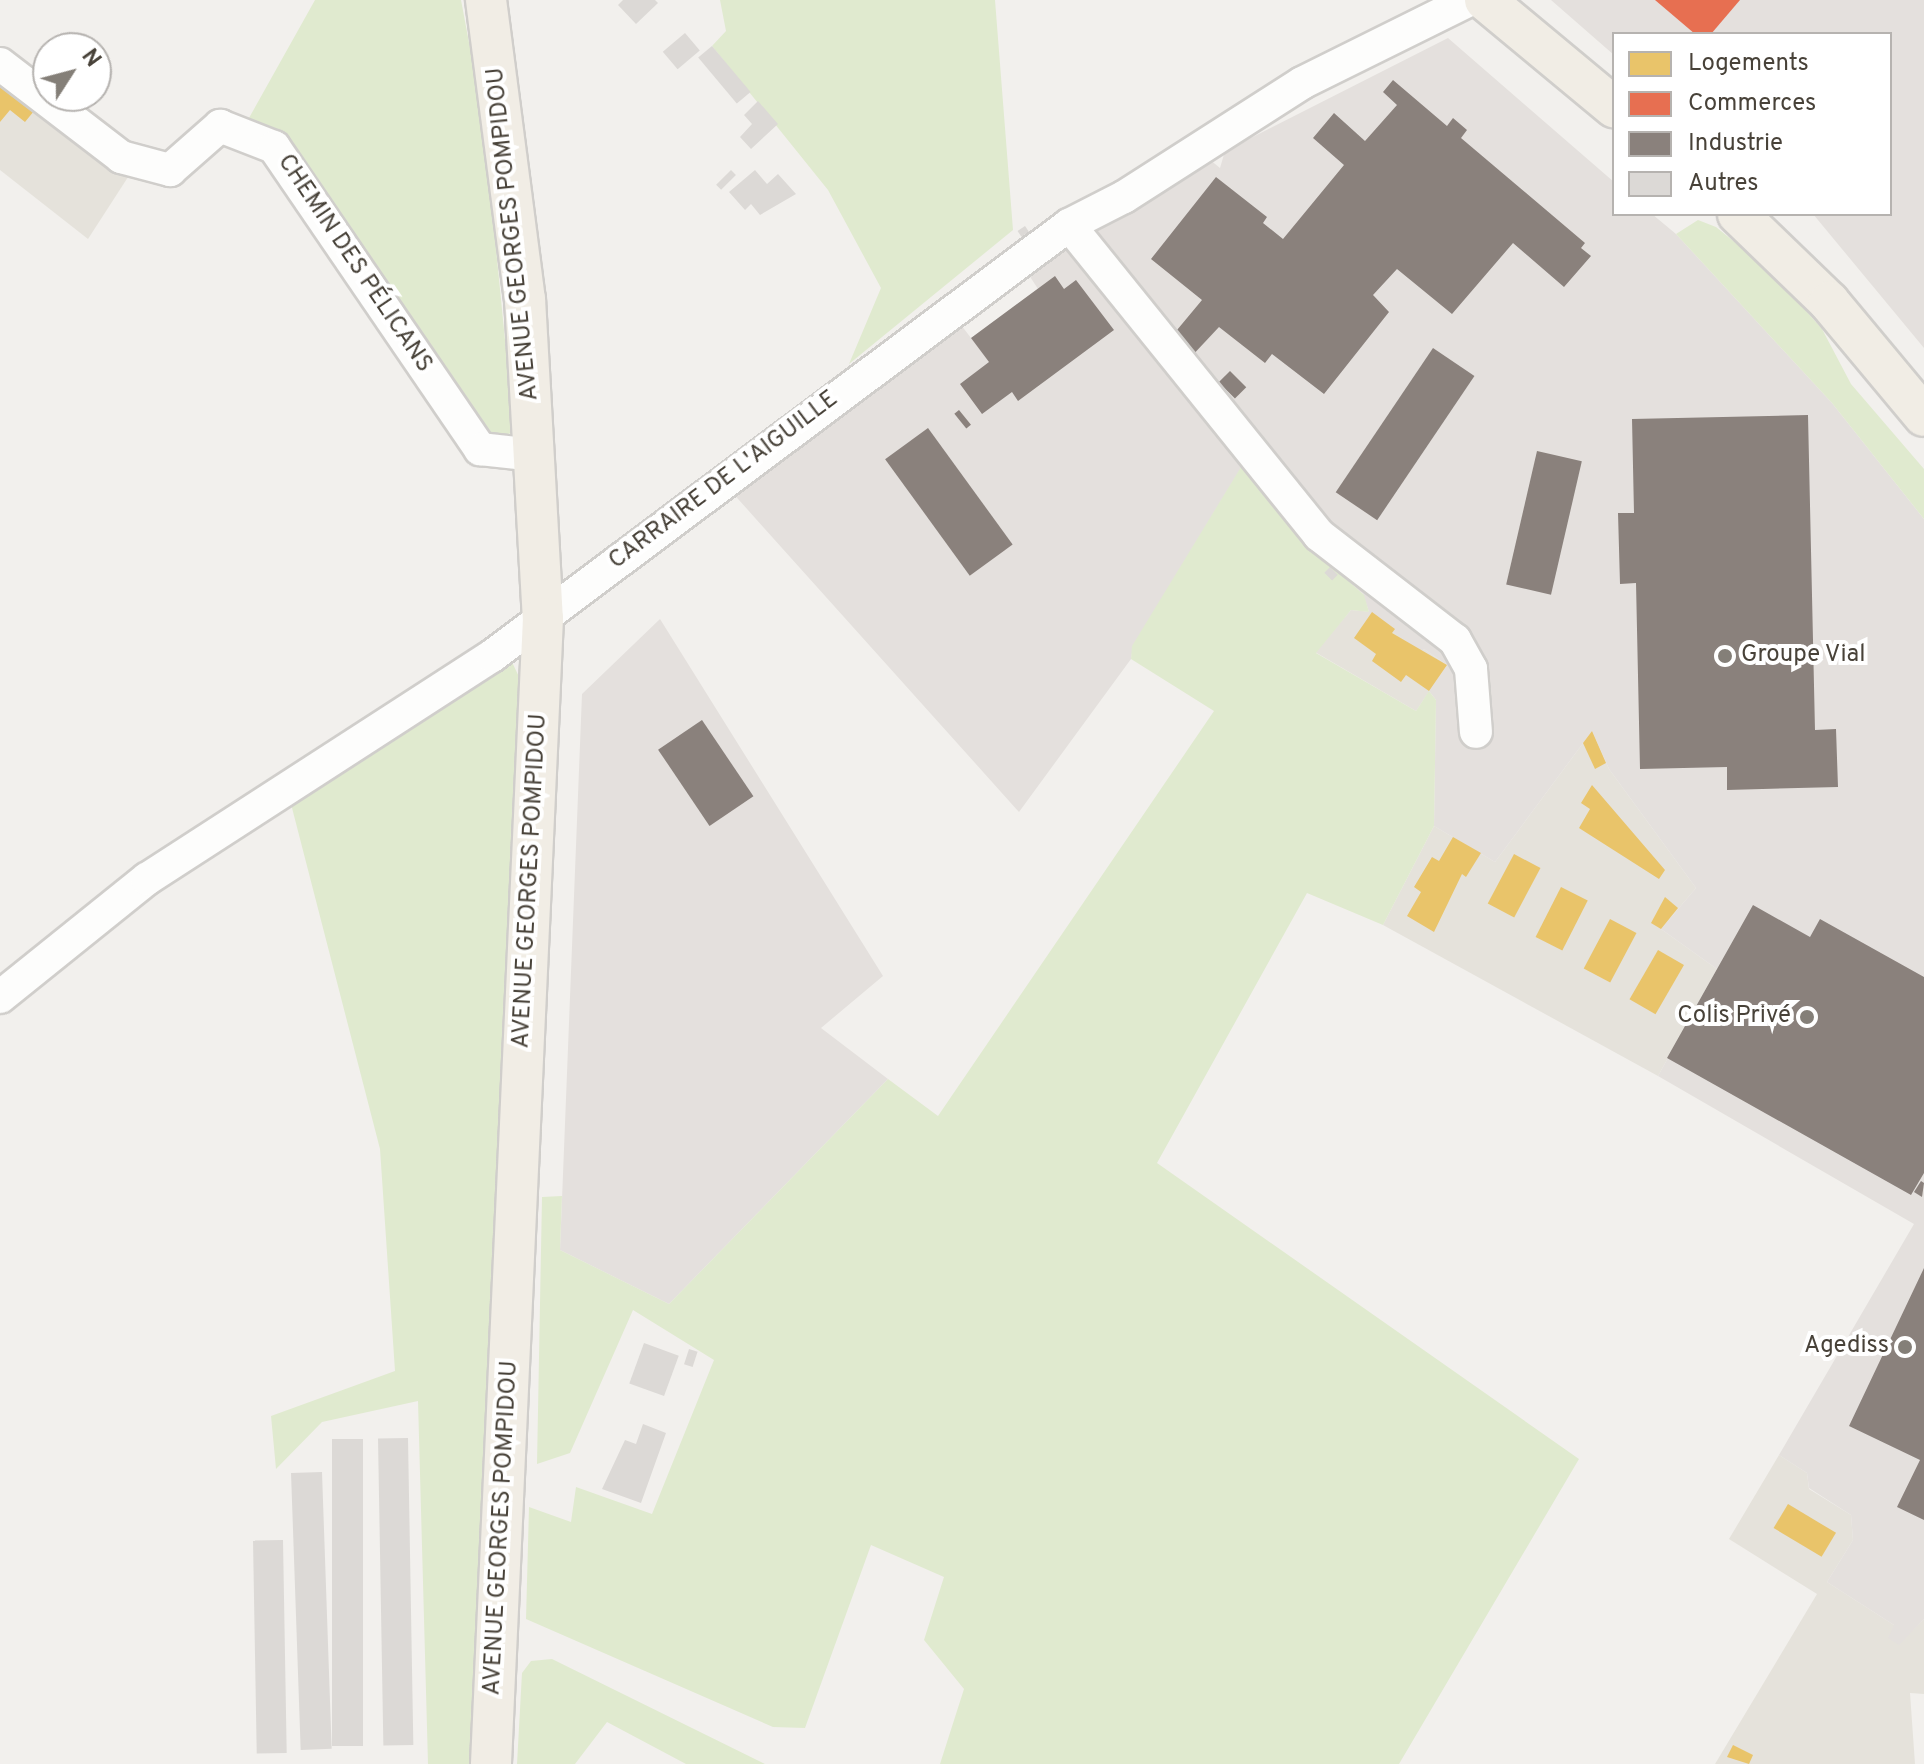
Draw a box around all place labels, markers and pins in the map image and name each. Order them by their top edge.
place label: Groupe Vial [1741,642,1866,670]
marker: Groupe Vial [1716,647,1734,665]
place label: Colis Privé [1677,1003,1791,1031]
marker: Colis Privé [1798,1008,1816,1026]
place label: Agediss [1804,1333,1889,1361]
marker: Agediss [1896,1338,1914,1356]

